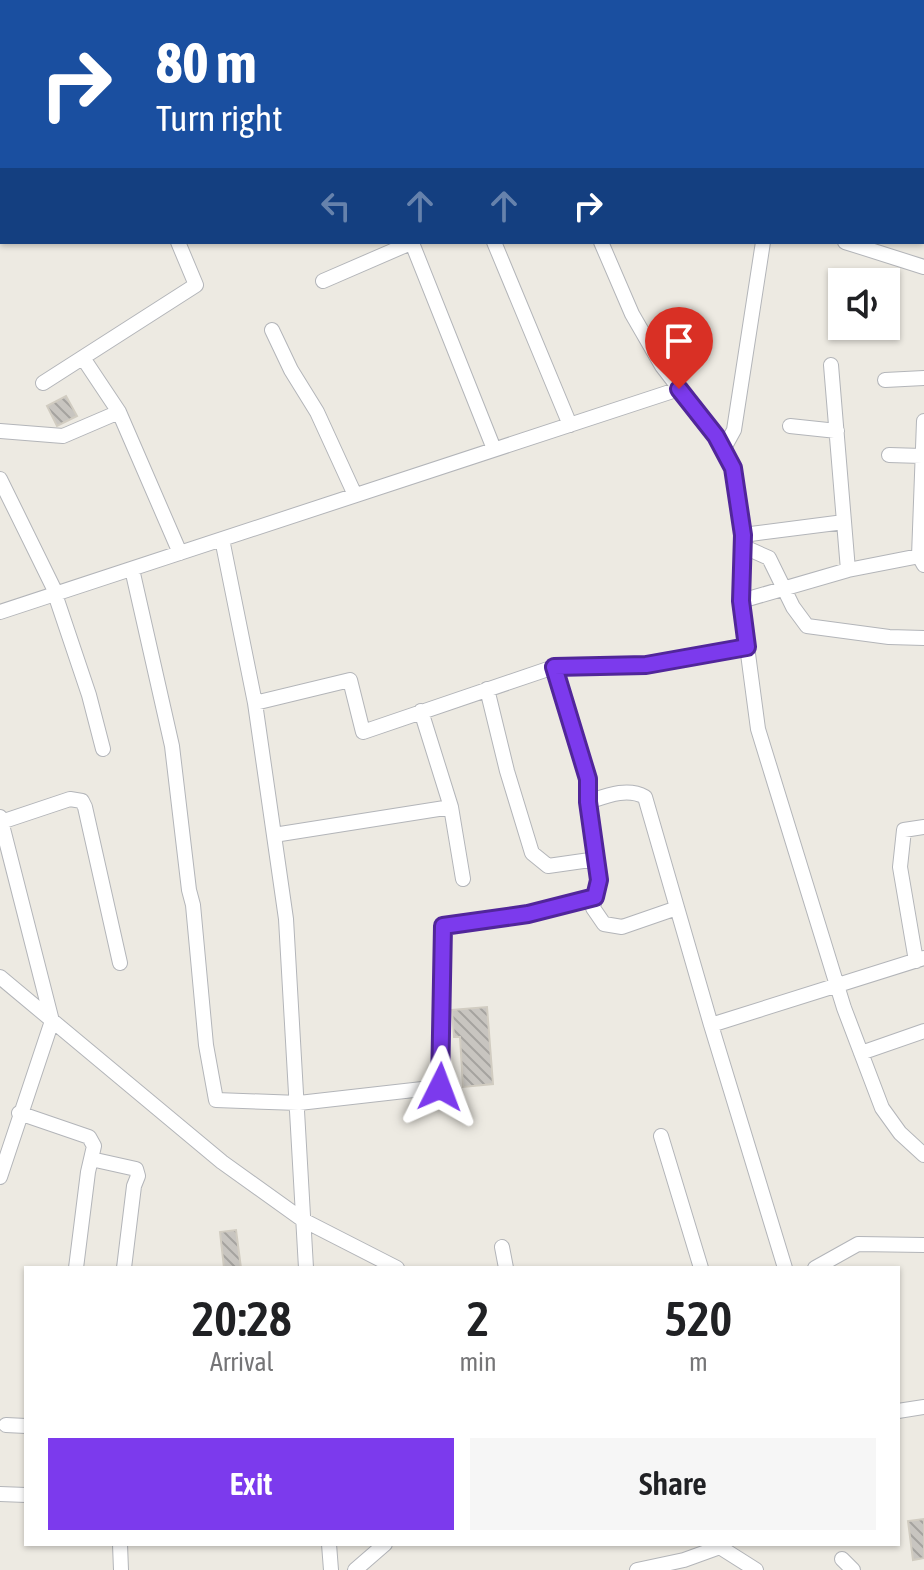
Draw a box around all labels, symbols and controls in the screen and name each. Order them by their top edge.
text: 80 m [156,31,257,95]
icon: right [24,32,128,136]
text: Turn right [156,97,283,139]
icon: left [314,184,358,228]
icon: ahead [398,184,442,228]
icon: ahead [482,184,526,228]
icon: right [566,184,610,228]
map controls [828,268,900,340]
button: sound [828,268,900,340]
pin [645,307,713,389]
icon: arrive [657,319,701,363]
position arrow [398,1045,482,1129]
text: 20:28 [192,1291,292,1346]
text: 2 [467,1291,489,1346]
text: 520 [665,1291,732,1346]
text: Arrival [210,1347,273,1377]
text: min [459,1347,497,1377]
text: m [689,1347,708,1377]
button: Exit [48,1438,454,1530]
button: Share [470,1438,876,1530]

